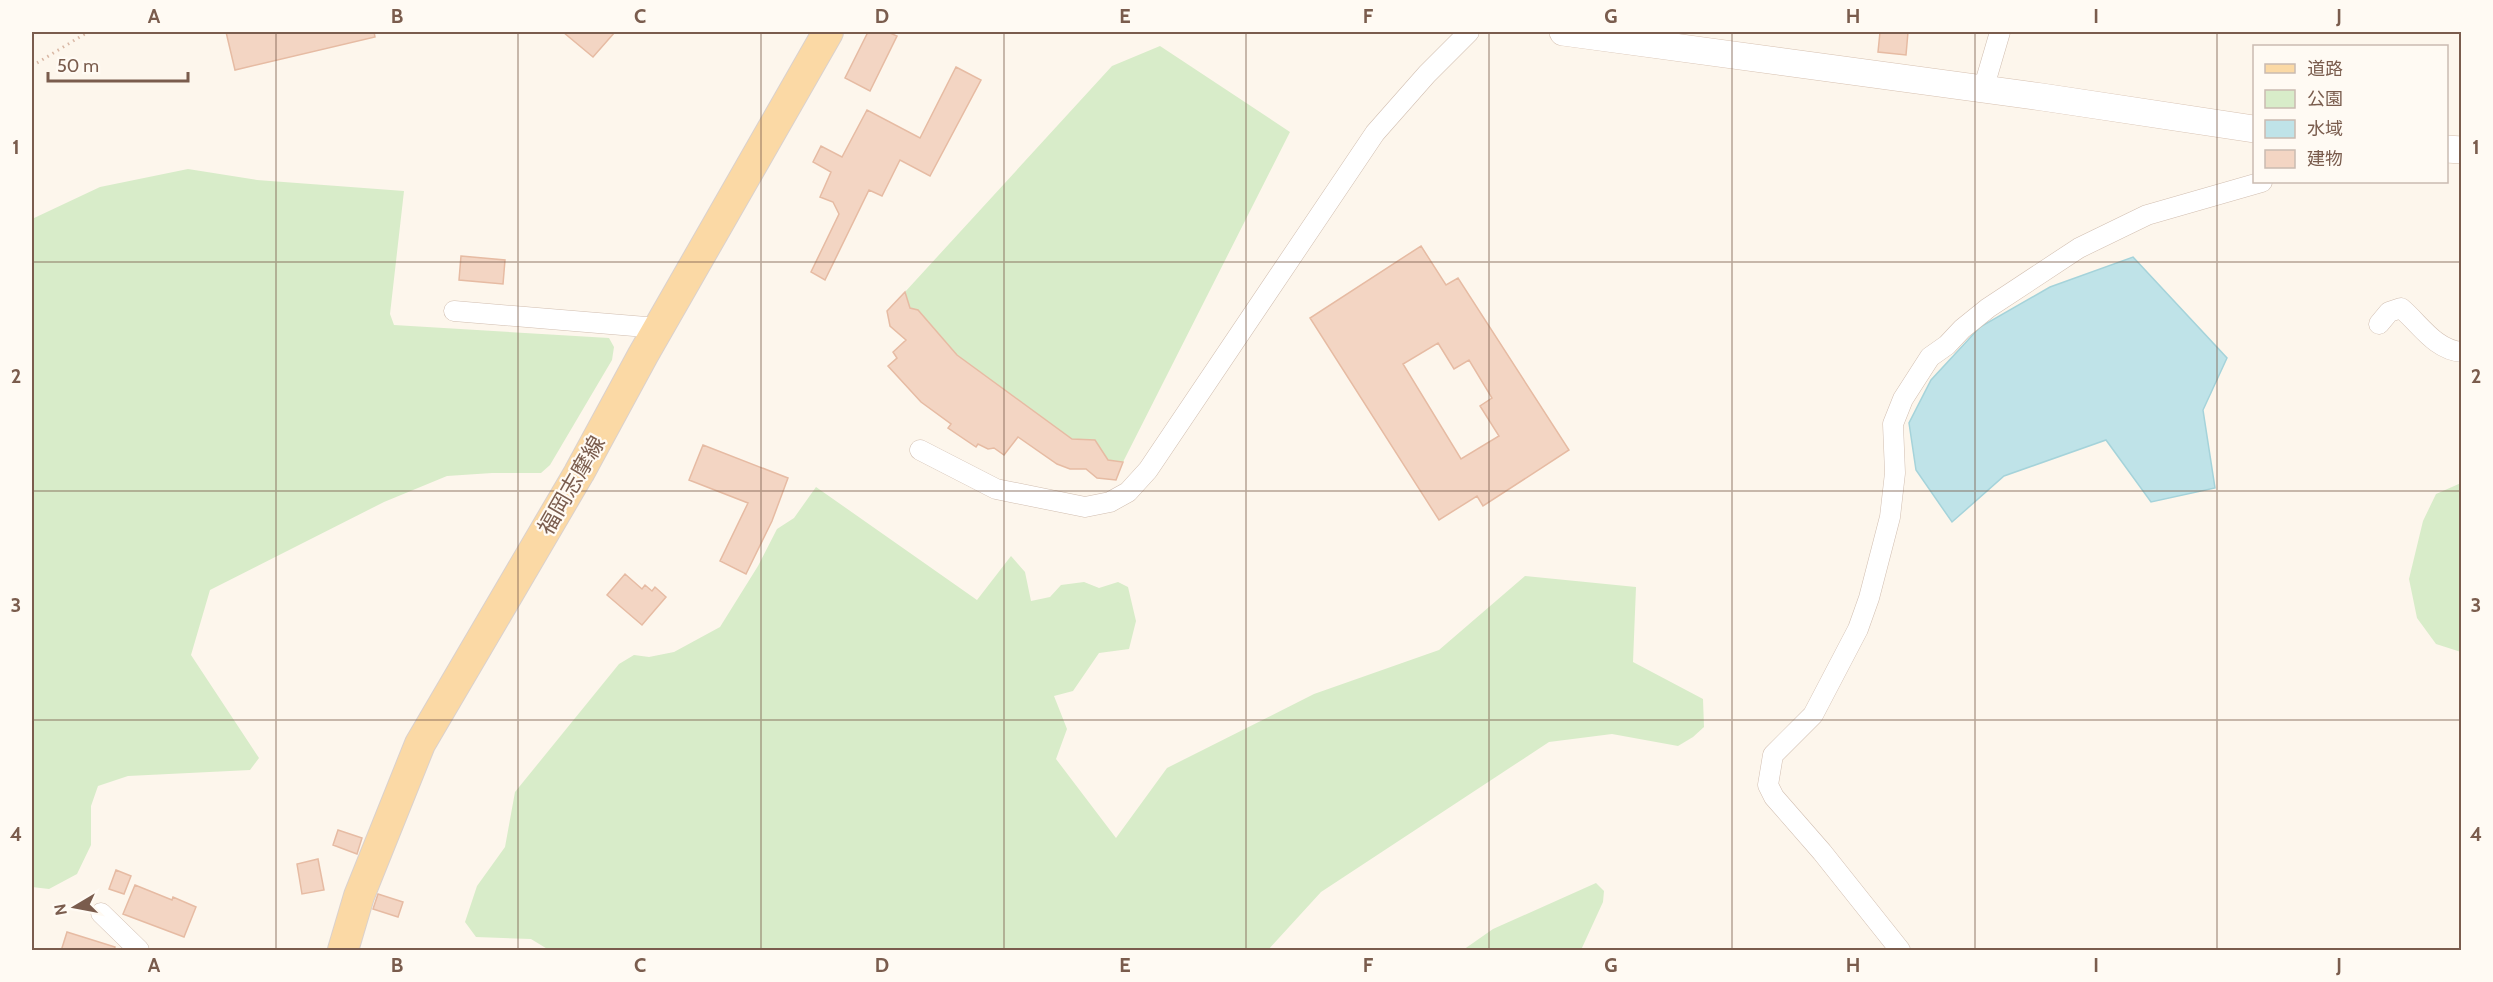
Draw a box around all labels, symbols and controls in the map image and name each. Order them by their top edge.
text: A [148,4,161,28]
text: B [391,4,403,28]
text: C [634,4,646,28]
text: D [875,4,889,28]
text: E [1119,4,1131,28]
text: F [1363,4,1374,28]
text: G [1604,4,1618,28]
text: H [1846,4,1860,28]
text: I [2093,4,2099,28]
text: J [2335,4,2342,28]
scale bar [48,45,188,83]
legend [2253,45,2448,183]
text: 50 m [57,55,99,77]
text: 道路 [2307,58,2343,80]
text: 公園 [2307,88,2343,110]
text: 水域 [2307,118,2343,140]
text: 1 [12,135,20,159]
text: 1 [2472,135,2480,159]
text: 建物 [2307,148,2343,170]
text: 2 [11,364,21,388]
text: 2 [2471,364,2481,388]
street label: 福岡志摩線 [532,431,611,540]
text: 3 [11,593,21,617]
text: 3 [2471,593,2481,617]
text: 4 [10,822,22,846]
text: 4 [2470,822,2482,846]
north arrow [45,877,105,937]
text: N [50,902,71,917]
text: A [148,953,161,977]
text: B [391,953,403,977]
text: C [634,953,646,977]
text: D [875,953,889,977]
text: E [1119,953,1131,977]
text: F [1363,953,1374,977]
text: G [1604,953,1618,977]
text: H [1846,953,1860,977]
text: I [2093,953,2099,977]
text: J [2335,953,2342,977]

